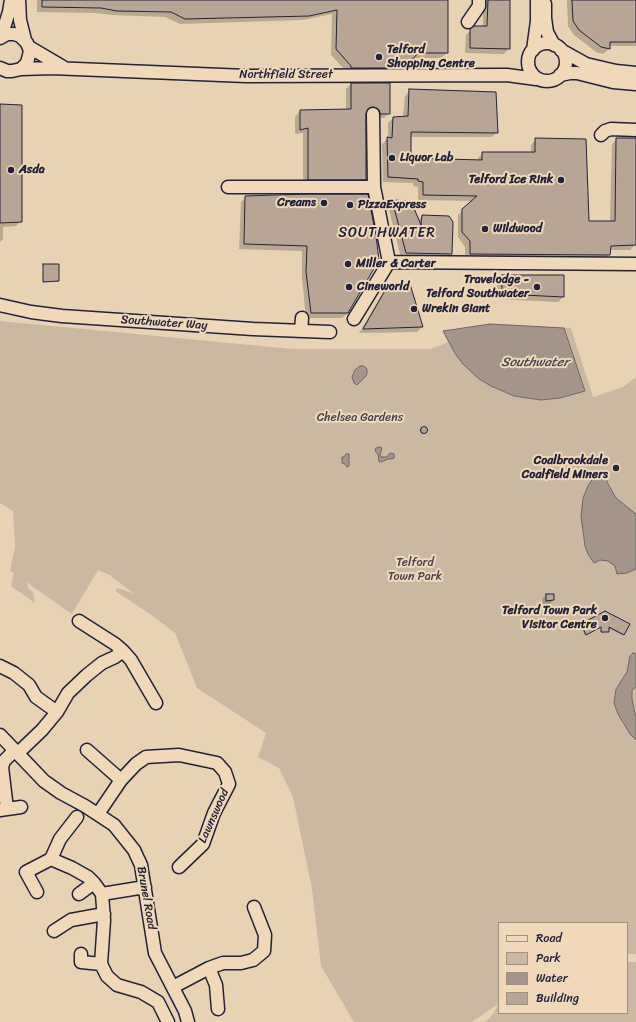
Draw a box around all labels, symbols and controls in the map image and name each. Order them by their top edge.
place label: Telford Shopping Centre [387,43,475,71]
marker: Telford Shopping Centre [374,52,384,62]
street label: Northfield Street [239,68,333,82]
place label: Liquor Lab [400,151,453,165]
marker: Liquor Lab [387,153,397,163]
place label: Asda [19,163,45,177]
marker: Asda [6,165,16,175]
place label: Telford Ice Rink [469,173,553,187]
marker: Telford Ice Rink [556,175,566,185]
place label: Creams [277,196,316,210]
marker: Creams [319,198,329,208]
place label: PizzaExpress [358,198,426,212]
marker: PizzaExpress [345,200,355,210]
place label: Wildwood [493,222,542,236]
marker: Wildwood [480,224,490,234]
district label: SOUTHWATER [339,225,435,241]
place label: Miller & Carter [356,257,436,271]
marker: Miller & Carter [343,259,353,269]
place label: Travelodge - Telford Southwater [426,273,529,301]
place label: Cineworld [357,280,409,294]
marker: Cineworld [344,282,354,292]
marker: Travelodge - Telford Southwater [532,282,542,292]
place label: Wrekin Giant [422,302,490,316]
marker: Wrekin Giant [409,304,419,314]
street label: Southwater Way [120,313,208,333]
water label: Southwater [501,355,569,371]
park label: Chelsea Gardens [317,411,403,425]
place label: Coalbrookdale Coalfield Miners [522,454,608,482]
marker: Coalbrookdale Coalfield Miners [611,463,621,473]
park label: Telford Town Park [388,556,442,584]
place label: Telford Town Park Visitor Centre [502,604,597,632]
marker: Telford Town Park Visitor Centre [600,613,610,623]
street label: Lawnswood [196,787,232,845]
street label: Brunel Road [133,865,159,931]
legend [498,922,628,1014]
text: Road [536,927,562,949]
text: Park [536,947,561,969]
text: Water [536,967,568,989]
text: Building [536,987,579,1009]

